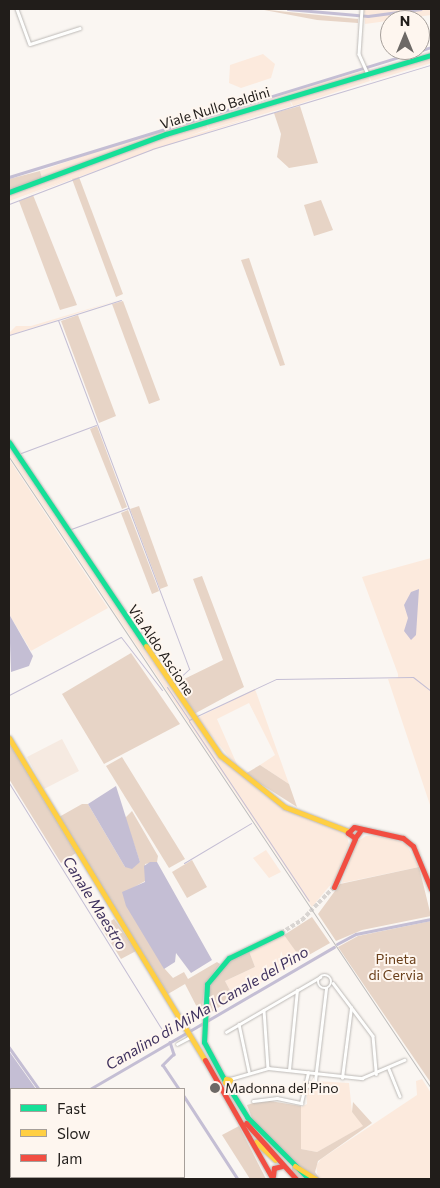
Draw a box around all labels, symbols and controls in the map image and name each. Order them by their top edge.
north arrow [380,10,430,60]
text: N [400,12,410,29]
street label: Viale Nullo Baldini [158,83,272,133]
street label: Via Aldo Ascione [124,601,198,699]
water label: Canale Maestro [59,853,131,953]
water label: Canalino di MiMa | Canale del Pino [102,942,312,1074]
park label: Pineta di Cervia [368,951,424,984]
place label: Madonna del Pino [225,1080,339,1096]
marker: Madonna del Pino [209,1082,221,1094]
legend [10,1088,185,1178]
text: Fast [57,1099,86,1117]
text: Slow [57,1124,90,1142]
text: Jam [57,1149,82,1167]

